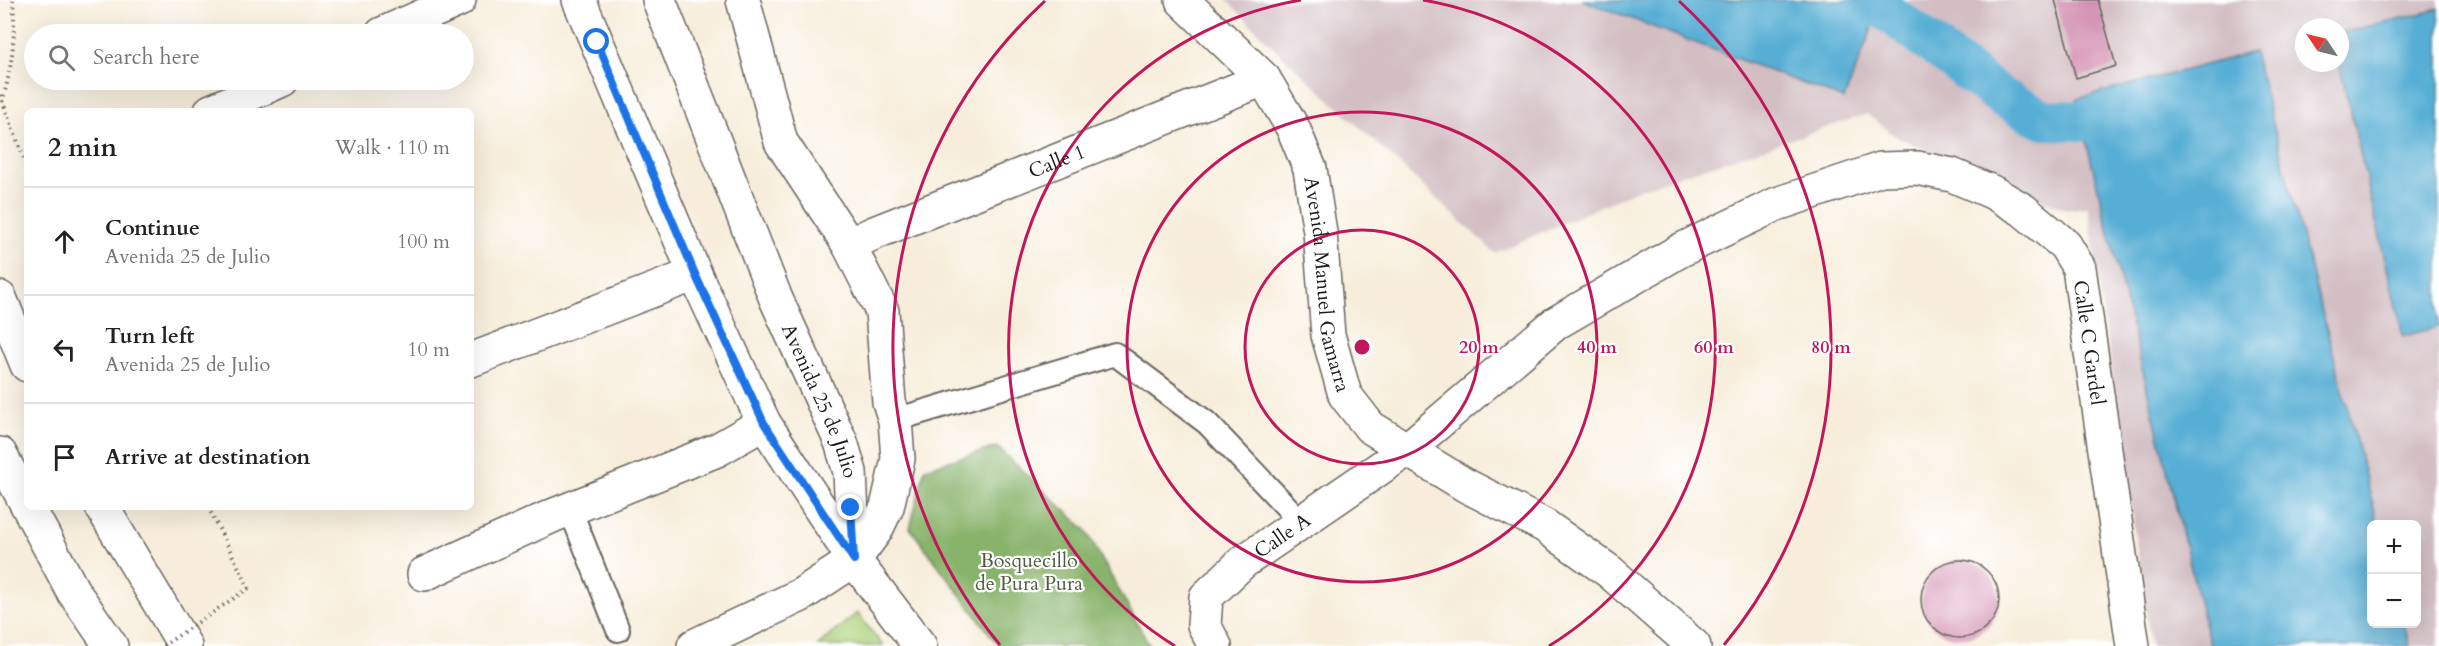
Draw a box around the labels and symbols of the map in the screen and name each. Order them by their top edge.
north arrow [2295,18,2349,72]
route start [583,28,609,54]
street label: Calle 1 [1024,138,1089,185]
street label: Avenida Manuel Gamarra [1297,175,1357,396]
street label: Calle C Gardel [2067,278,2111,407]
street label: Avenida 25 de Julio [775,319,864,481]
text: 20 m [1459,335,1499,360]
text: 40 m [1577,335,1617,360]
text: 60 m [1694,335,1734,360]
text: 80 m [1811,335,1851,360]
centre of rings [1352,337,1372,357]
route end [837,494,863,520]
street label: Calle A [1249,506,1316,565]
park label: Bosquecillo de Pura Pura [975,547,1083,597]

